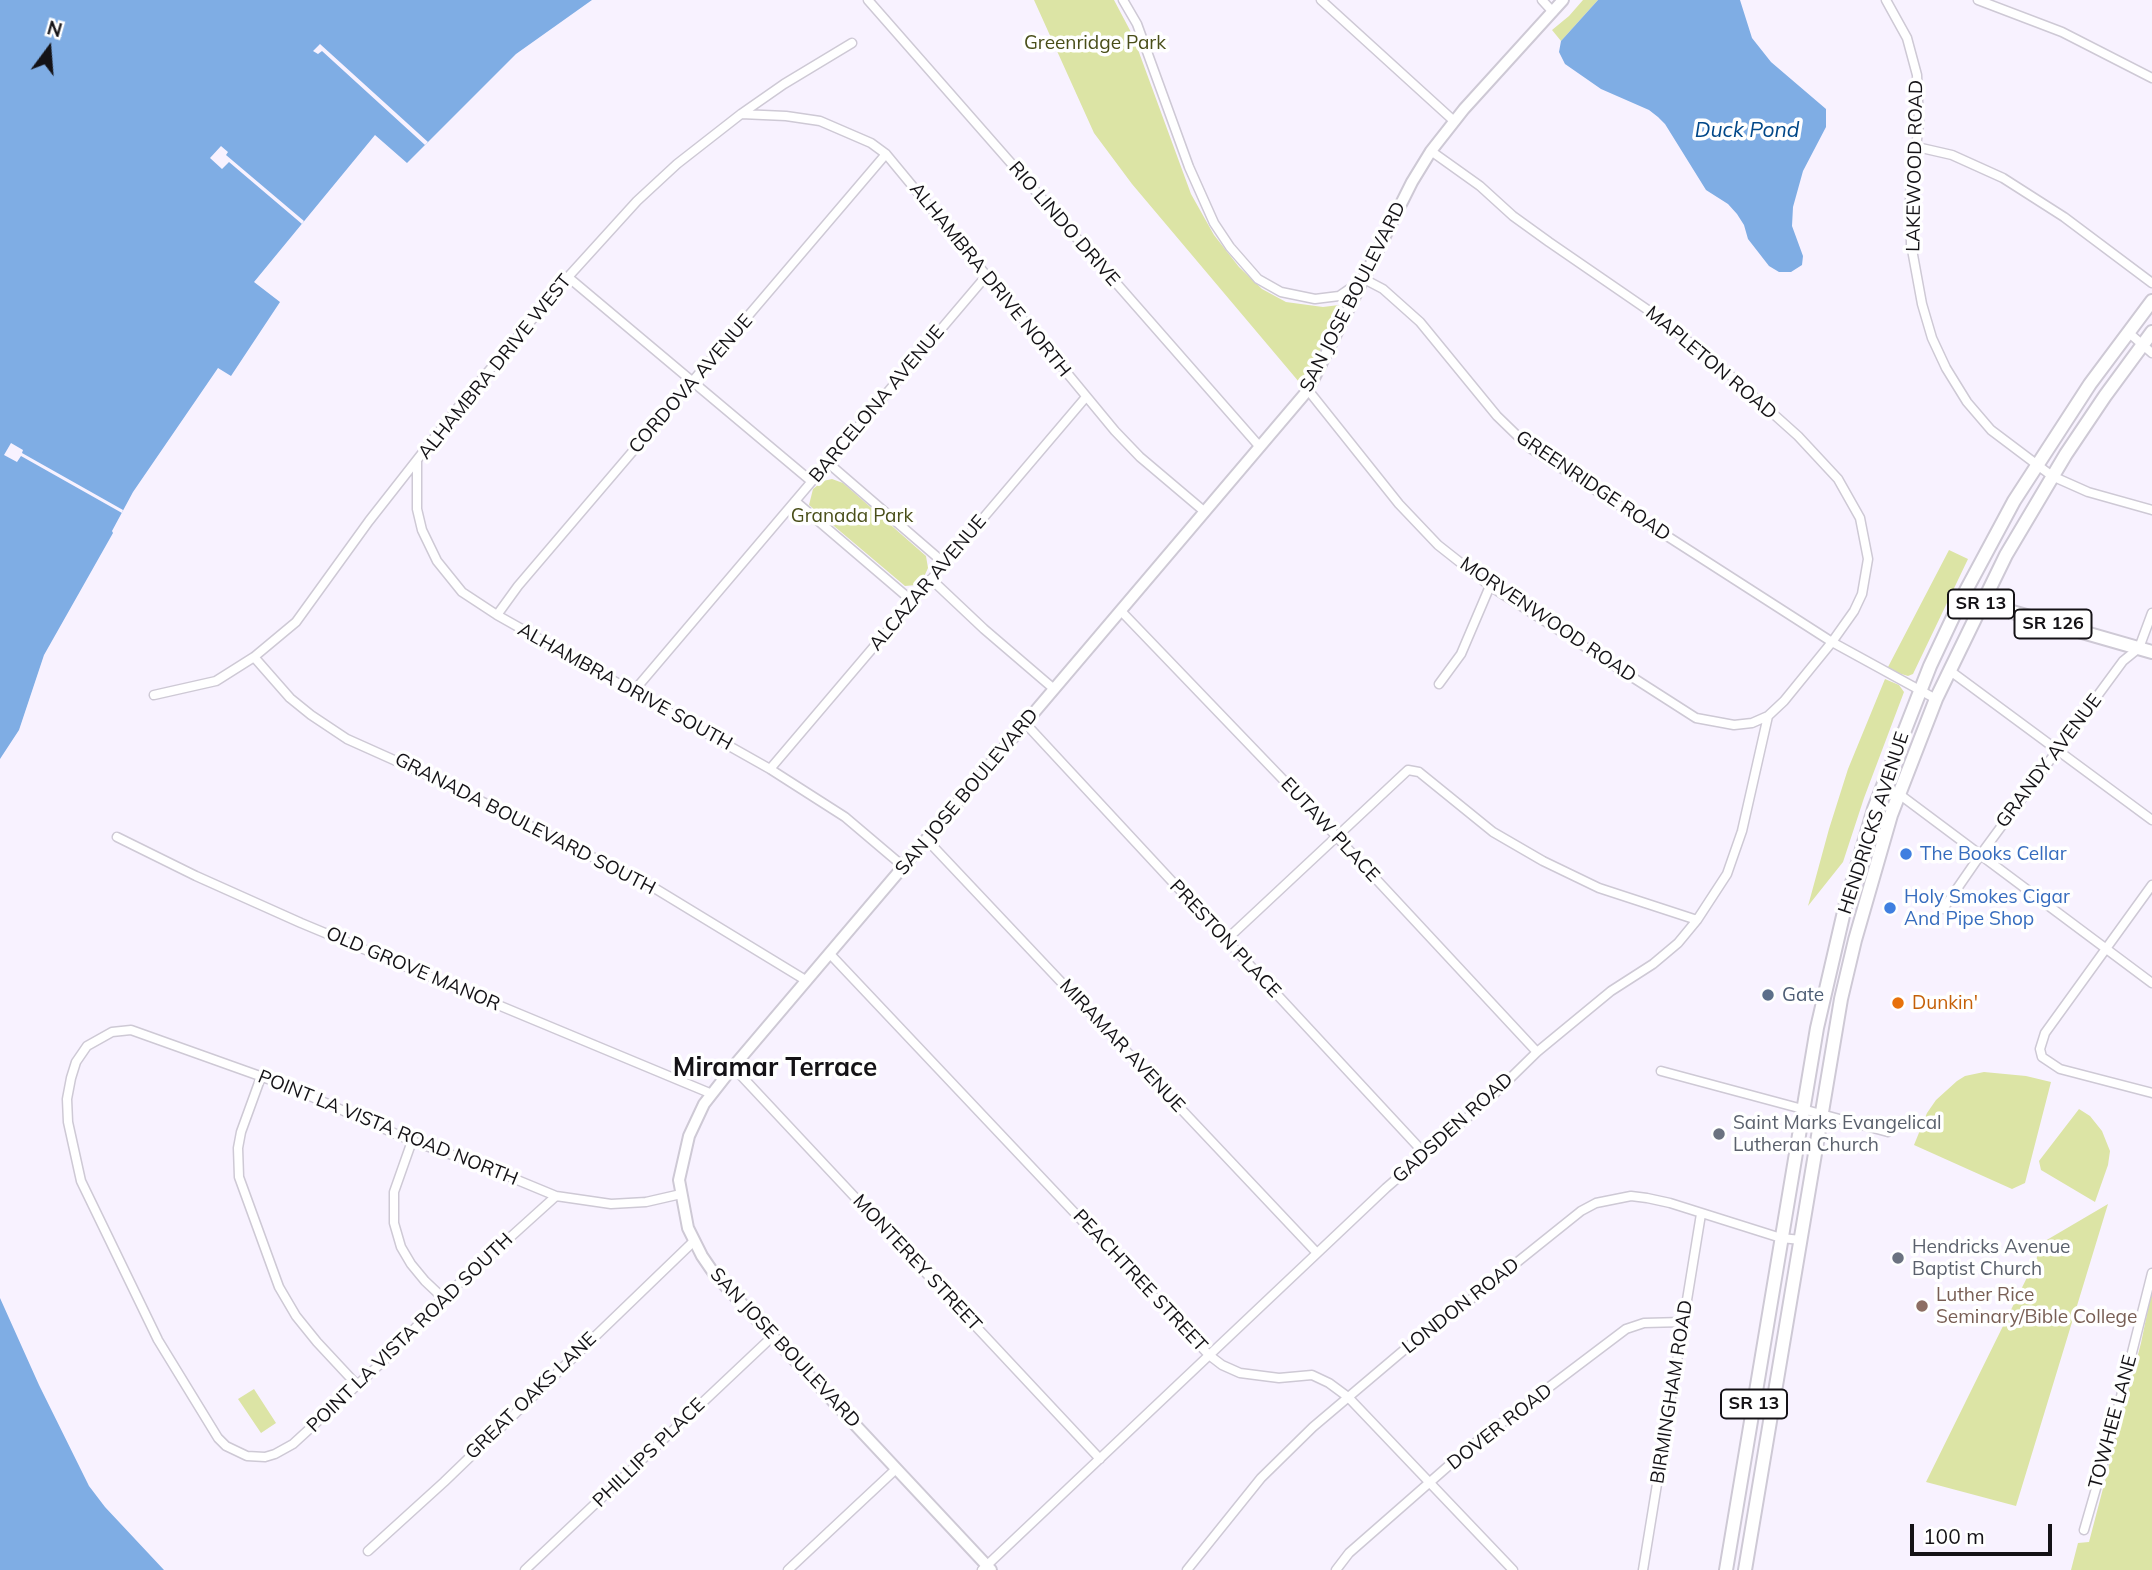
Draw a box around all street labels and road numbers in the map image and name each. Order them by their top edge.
street label: LAKEWOOD ROAD [1902,80,1928,252]
street label: RIO LINDO DRIVE [1004,157,1124,291]
street label: ALHAMBRA DRIVE NORTH [905,178,1075,382]
street label: SAN JOSE BOULEVARD [1295,198,1411,396]
street label: ALHAMBRA DRIVE WEST [414,270,576,464]
street label: MAPLETON ROAD [1641,302,1781,424]
street label: CORDOVA AVENUE [624,310,758,458]
street label: BARCELONA AVENUE [805,321,949,487]
street label: GREENRIDGE ROAD [1511,426,1675,546]
street label: ALCAZAR AVENUE [865,511,991,655]
street label: MORVENWOOD ROAD [1456,553,1640,687]
road number: SR 13 [1948,590,2014,618]
road number: SR 126 [2014,610,2092,638]
street label: ALHAMBRA DRIVE SOUTH [514,618,736,756]
street label: GRANDY AVENUE [1991,690,2107,832]
street label: SAN JOSE BOULEVARD [891,704,1043,880]
street label: HENDRICKS AVENUE [1834,729,1914,917]
street label: GRANADA BOULEVARD SOUTH [391,748,659,900]
street label: EUTAW PLACE [1276,773,1384,887]
street label: PRESTON PLACE [1165,875,1285,1003]
street label: OLD GROVE MANOR [322,922,504,1016]
street label: MIRAMAR AVENUE [1055,975,1189,1117]
street label: POINT LA VISTA ROAD NORTH [255,1065,521,1191]
street label: GADSDEN ROAD [1388,1068,1518,1188]
street label: MONTEREY STREET [848,1190,986,1336]
street label: PEACHTREE STREET [1068,1205,1212,1357]
street label: POINT LA VISTA ROAD SOUTH [302,1229,518,1437]
street label: LONDON ROAD [1398,1253,1524,1359]
street label: SAN JOSE BOULEVARD [705,1263,865,1433]
street label: BIRMINGHAM ROAD [1646,1299,1698,1485]
street label: GREAT OAKS LANE [461,1328,601,1464]
street label: TOWHEE LANE [2084,1353,2142,1491]
street label: DOVER ROAD [1443,1379,1557,1475]
road number: SR 13 [1721,1390,1787,1419]
street label: PHILLIPS PLACE [588,1394,710,1512]

